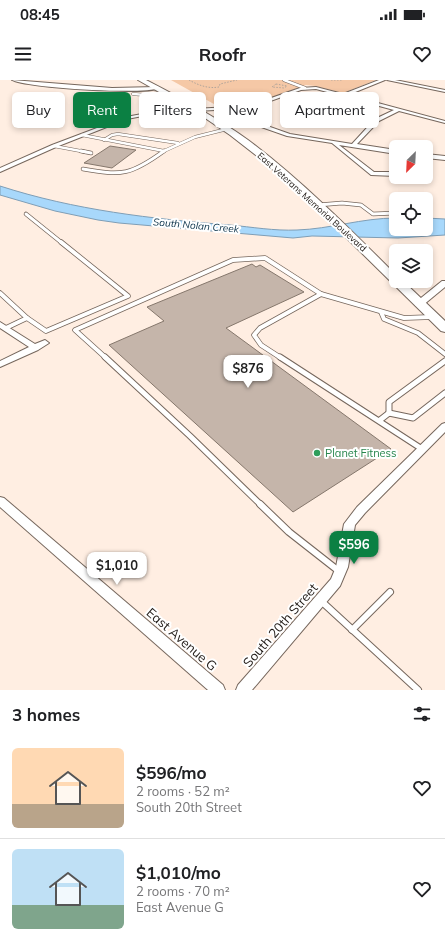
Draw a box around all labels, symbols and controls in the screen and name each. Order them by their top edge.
text: 08:45 [20,5,60,24]
icon: menu [12,43,34,65]
text: Roofr [199,43,246,66]
icon: heart [411,43,433,65]
chip: Buy [12,92,65,128]
chip: Rent [73,92,131,128]
chip: Filters [139,92,206,128]
chip: New [214,92,272,128]
chip: Apartment [280,92,379,128]
north arrow [389,140,433,184]
map controls [389,140,433,288]
street label: East Veterans Memorial Boulevard [256,150,369,254]
button: locate [389,192,433,236]
water label: South Nolan Creek [152,215,240,236]
button: layers [389,244,433,288]
pin: $876 [224,355,272,389]
text: $876 [232,360,264,376]
place label: Planet Fitness [325,446,397,460]
marker: Planet Fitness [312,448,322,458]
pin: $596 [330,531,378,565]
text: $596 [338,536,370,552]
pin: $1,010 [84,552,150,586]
text: $1,010 [96,557,138,573]
street label: South 20th Street [239,580,321,670]
street label: East Avenue G [144,604,220,674]
icon: filters [411,703,433,725]
text: 3 homes [12,704,80,725]
text: $596/mo [136,762,207,783]
icon: home [44,764,92,812]
icon: heart [411,777,433,799]
text: 2 rooms · 52 m² [136,783,230,799]
text: South 20th Street [136,799,242,815]
text: $1,010/mo [136,862,221,883]
icon: home [44,865,92,913]
icon: heart [411,878,433,900]
text: 2 rooms · 70 m² [136,883,230,899]
text: East Avenue G [136,899,224,915]

